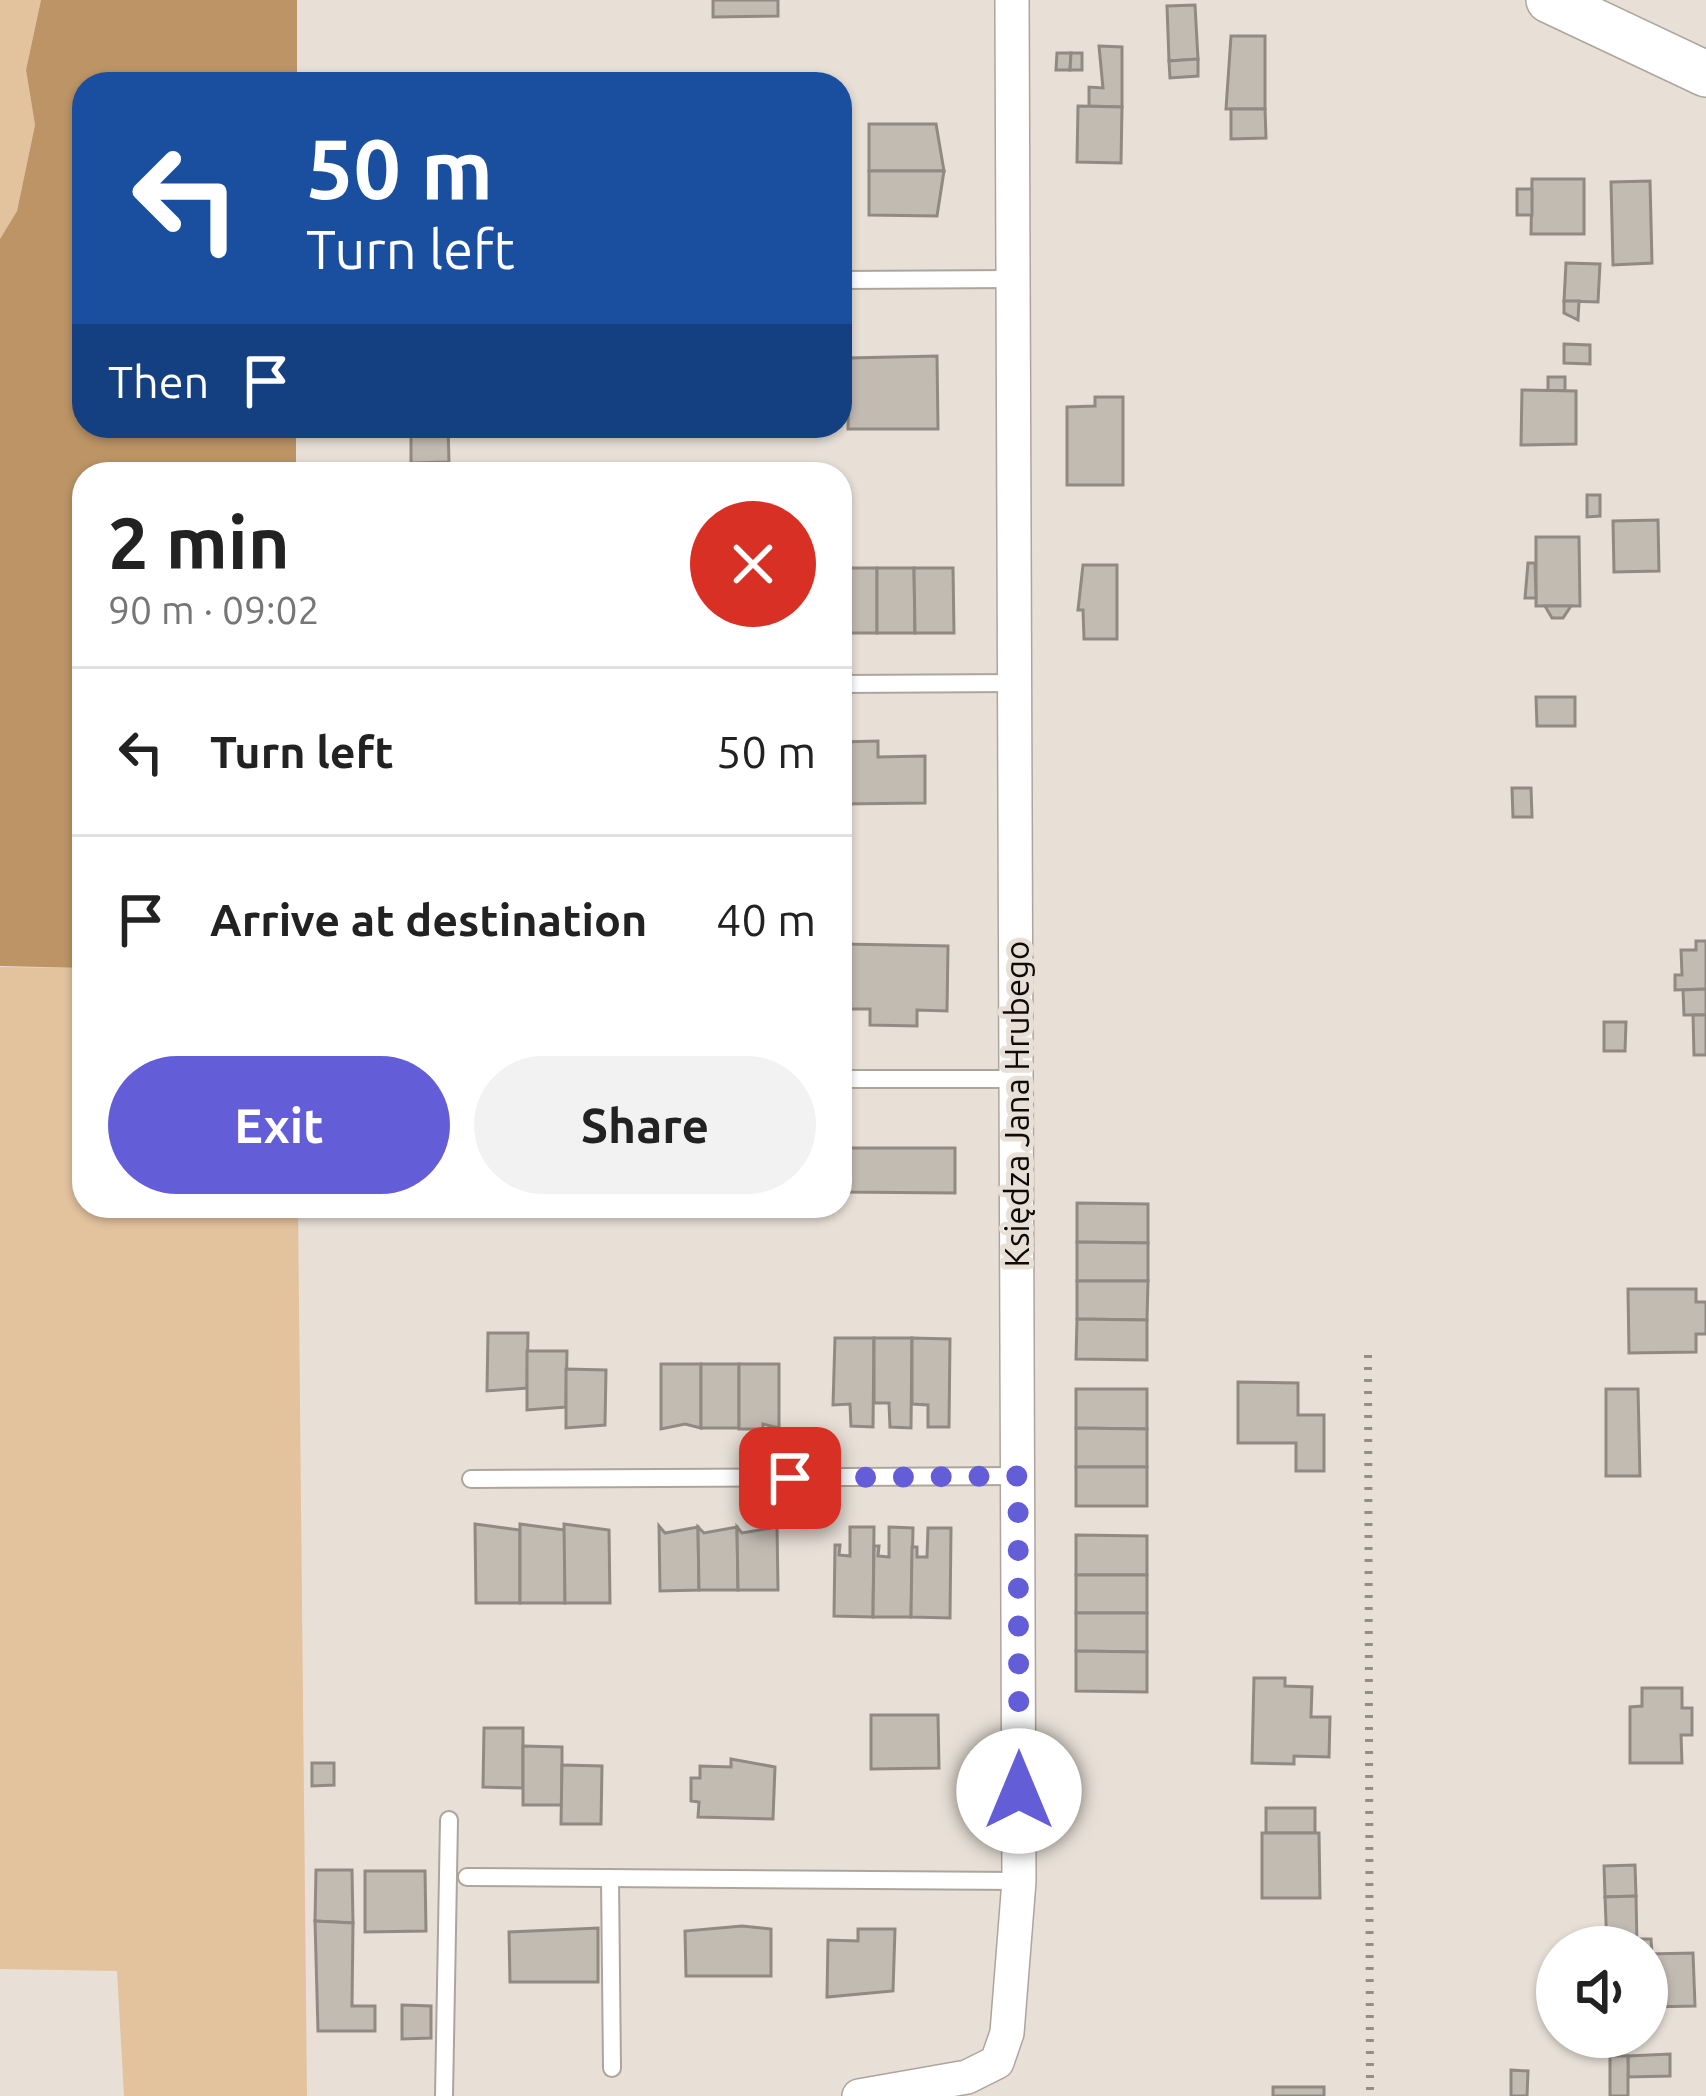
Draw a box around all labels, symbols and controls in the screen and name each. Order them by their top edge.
icon: left [108,120,264,276]
text: 50 m [306,121,493,215]
text: Turn left [306,219,515,279]
icon: arrive [233,348,299,414]
text: Then [108,356,209,407]
button: close [690,501,816,627]
text: 2 min [108,502,290,583]
text: 90 m · 09:02 [108,588,320,631]
icon: left [108,719,174,785]
text: Turn left [210,726,394,777]
text: 50 m [716,726,816,777]
icon: arrive [108,887,174,953]
text: Arrive at destination [210,894,647,945]
text: 40 m [716,894,816,945]
street label: Księdza Jana Hrubego [998,941,1035,1267]
button: Exit [108,1056,450,1194]
button: Share [474,1056,816,1194]
pin [739,1427,841,1529]
icon: arrive [757,1445,823,1511]
position arrow [956,1728,1082,1854]
map controls [1536,1926,1668,2058]
button: sound [1536,1926,1668,2058]

